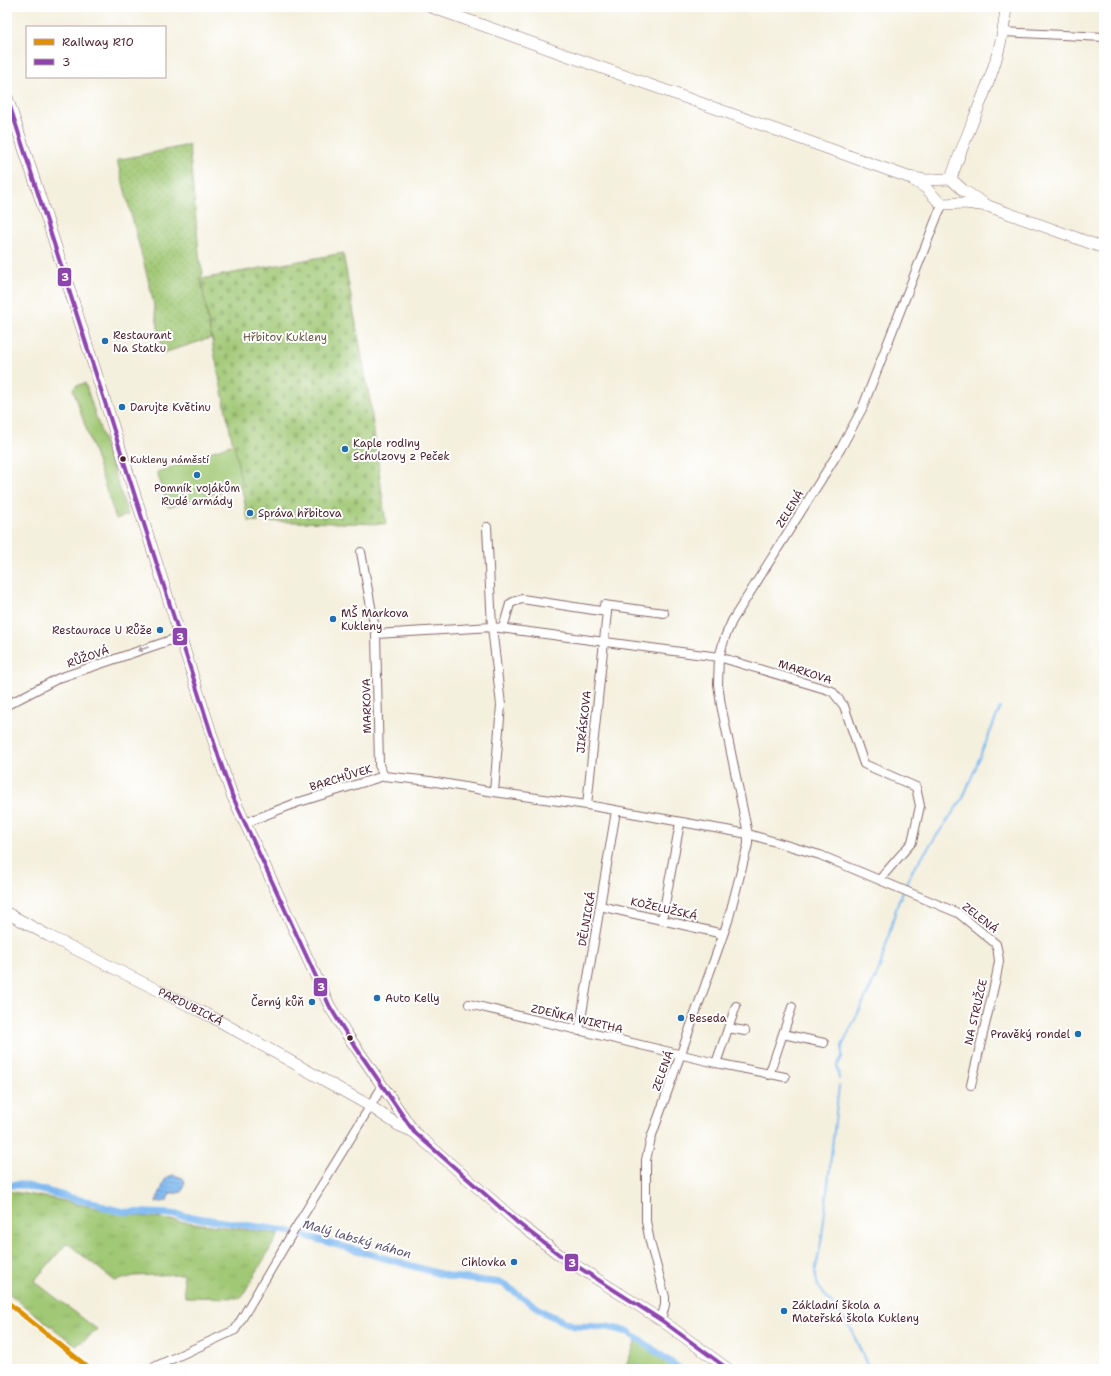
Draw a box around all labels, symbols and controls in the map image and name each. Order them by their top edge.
legend [26,26,166,78]
text: Railway R10 [62,34,134,50]
text: 3 [62,54,70,70]
line badge: 3 [57,267,72,287]
text: 3 [61,270,69,285]
place label: Restaurant Na Statku [113,328,172,356]
park label: Hřbitov Kukleny [243,330,327,345]
marker: Restaurant Na Statku [100,336,110,346]
place label: Darujte Květinu [130,400,211,415]
marker: Darujte Květinu [117,402,127,412]
place label: Kaple rodiny Schulzovy z Peček [353,436,450,464]
marker: Kaple rodiny Schulzovy z Peček [340,444,350,454]
place label: Kukleny náměstí [130,453,209,466]
marker: Kukleny náměstí [118,454,128,464]
marker: Pomník vojákům Rudé armády [192,470,202,480]
place label: Pomník vojákům Rudé armády [154,481,240,509]
street label: ZELENÁ [772,487,807,531]
place label: Správa hřbitova [258,506,342,521]
marker: Správa hřbitova [245,508,255,518]
place label: MŠ Markova Kukleny [341,605,408,634]
marker: MŠ Markova Kukleny [328,614,338,624]
place label: Restaurace U Růže [52,623,152,638]
marker: Restaurace U Růže [155,625,165,635]
line badge: 3 [172,627,188,646]
text: 3 [176,630,184,645]
street label: RŮŽOVÁ [64,641,111,671]
one-way arrow [136,647,148,653]
street label: MARKOVA [776,656,834,688]
street label: MARKOVA [359,678,375,734]
street label: JIRÁSKOVA [572,690,595,754]
street label: BARCHŮVEK [307,759,374,795]
street label: DĚLNICKÁ [574,890,599,948]
street label: KOŽELUŽSKÁ [629,893,699,924]
street label: ZELENÁ [959,898,1002,937]
line badge: 3 [313,977,328,997]
street label: NA STRUŽCE [960,977,991,1047]
text: 3 [317,980,325,995]
street label: PARDUBICKÁ [156,984,226,1029]
place label: Auto Kelly [385,991,440,1006]
marker: Auto Kelly [372,993,382,1003]
place label: Černý kůň [251,994,304,1010]
marker: Černý kůň [307,997,317,1007]
street label: ZDEŇKA WIRTHA [530,1000,625,1037]
place label: Beseda [689,1011,727,1026]
marker: Beseda [676,1013,686,1023]
place label: Pravěký rondel [991,1027,1071,1042]
marker: Pravěký rondel [1073,1029,1083,1039]
unlabelled marker [345,1033,355,1043]
street label: ZELENÁ [648,1048,677,1093]
water label: Malý labský náhon [301,1216,413,1262]
line badge: 3 [564,1253,579,1272]
place label: Cihlovka [461,1255,506,1270]
text: 3 [568,1256,576,1271]
marker: Cihlovka [509,1257,519,1267]
place label: Základní škola a Mateřská škola Kukleny [792,1298,919,1326]
marker: Základní škola a Mateřská škola Kukleny [779,1306,789,1316]

